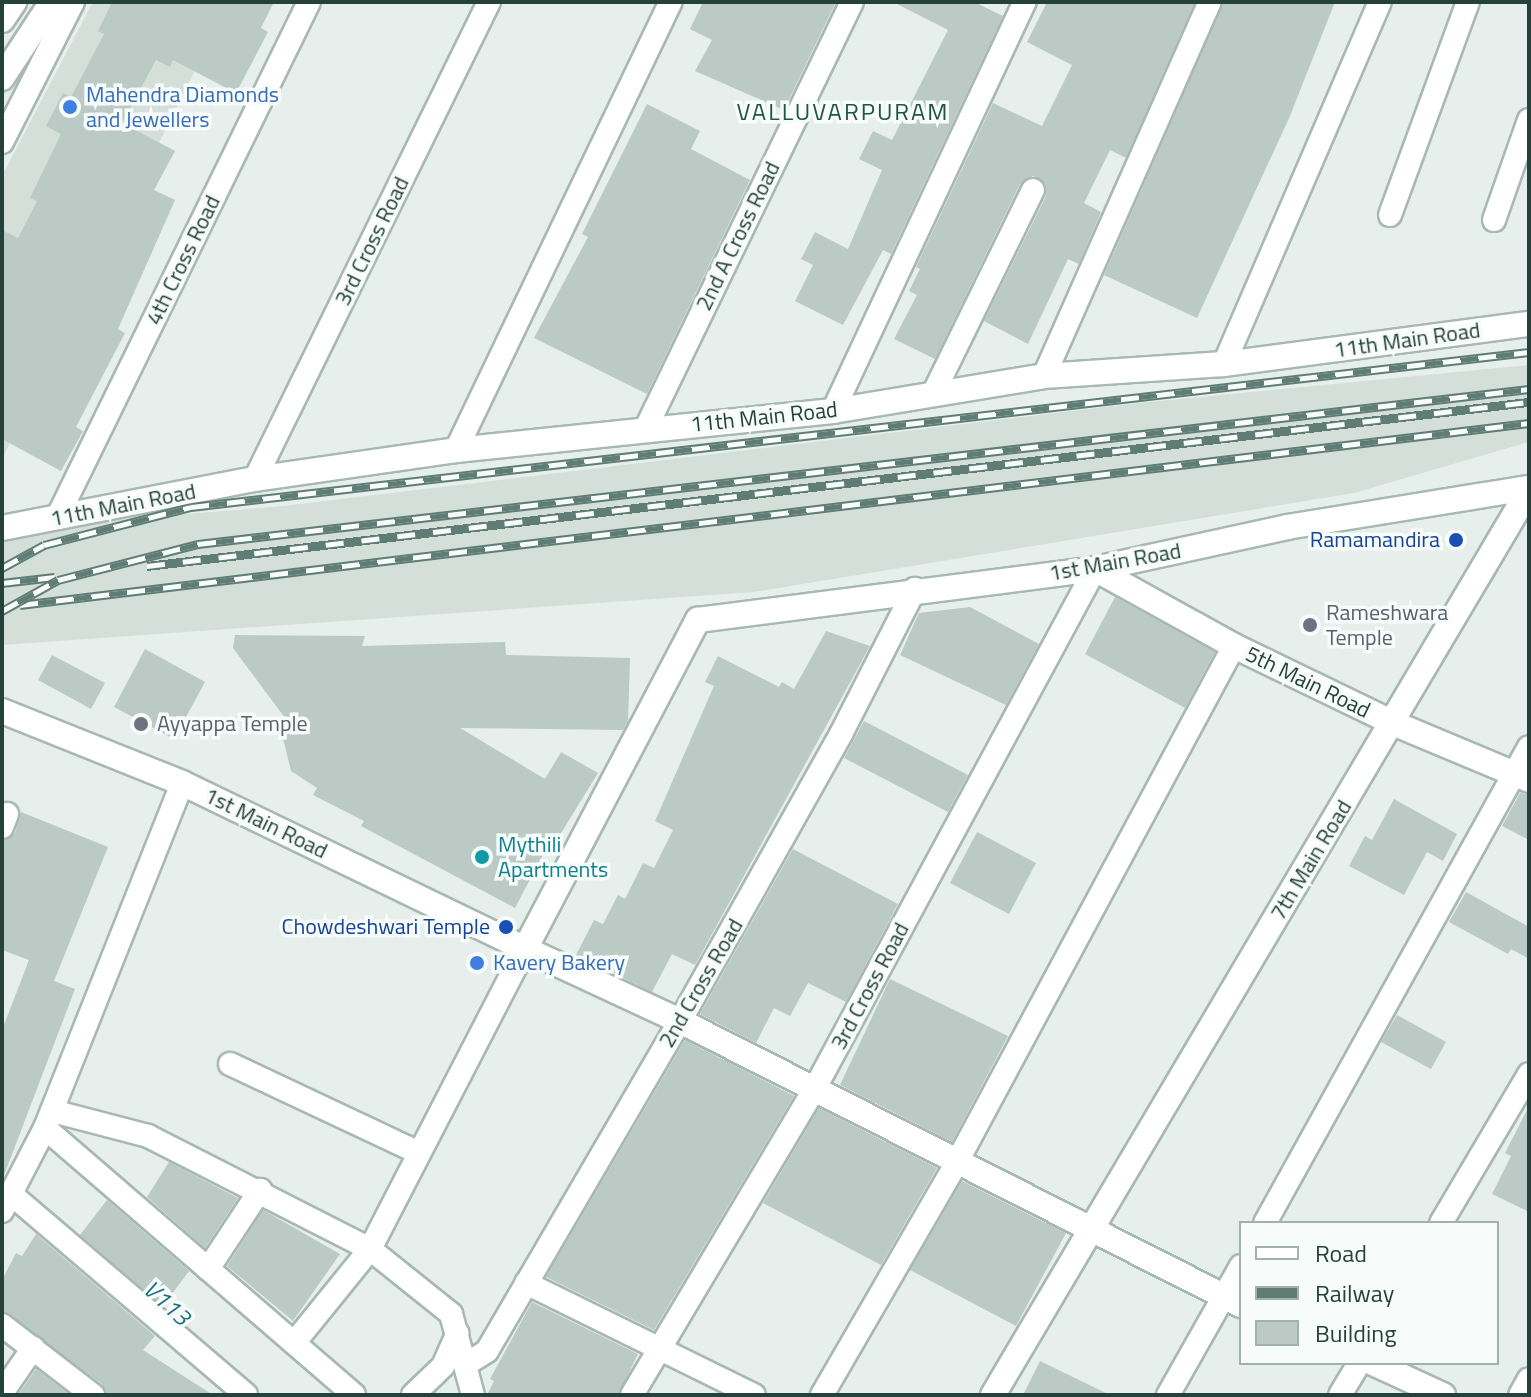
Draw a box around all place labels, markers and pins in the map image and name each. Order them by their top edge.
place label: Mahendra Diamonds and Jewellers [86,81,279,132]
marker: Mahendra Diamonds and Jewellers [61,98,79,116]
place label: Ramamandira [1310,527,1440,553]
marker: Ramamandira [1447,531,1465,549]
place label: Rameshwara Temple [1326,599,1448,650]
marker: Rameshwara Temple [1301,616,1319,634]
place label: Ayyappa Temple [157,711,308,737]
marker: Ayyappa Temple [132,715,150,733]
place label: Mythili Apartments [498,831,608,882]
marker: Mythili Apartments [473,848,491,866]
place label: Chowdeshwari Temple [282,914,490,940]
marker: Chowdeshwari Temple [497,918,515,936]
place label: Kavery Bakery [493,950,625,976]
marker: Kavery Bakery [468,954,486,972]

